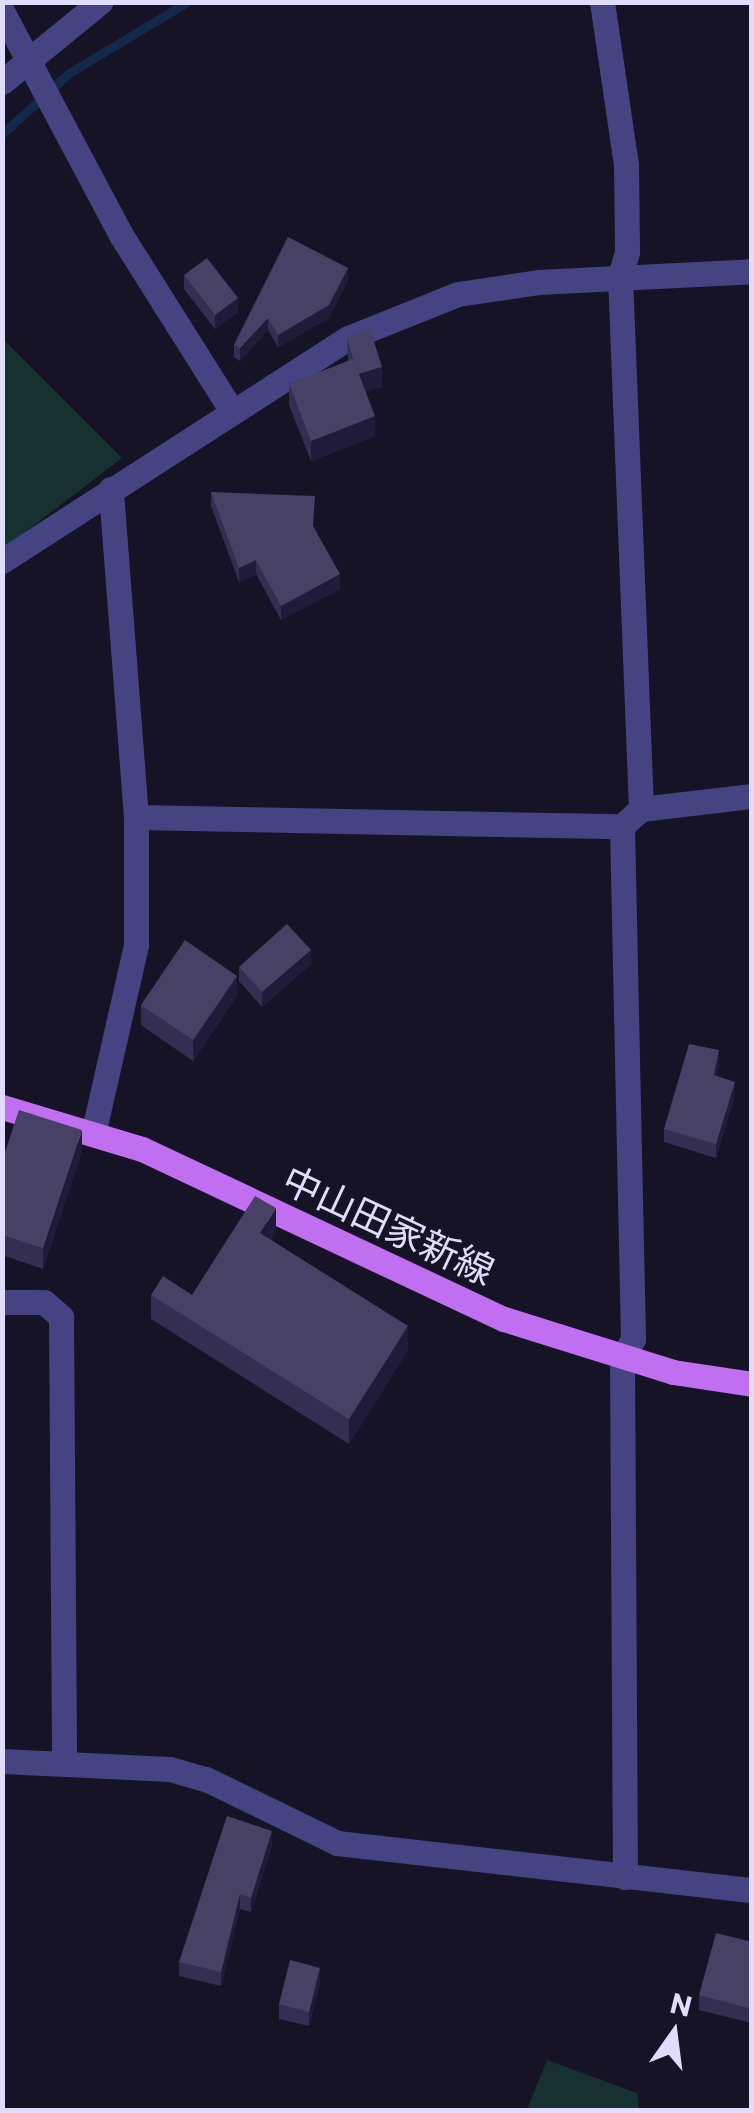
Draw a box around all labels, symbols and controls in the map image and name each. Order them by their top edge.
street label: 中山田家新線 [276,1155,502,1293]
north arrow [624,1983,724,2083]
text: N [667,1985,696,2023]

